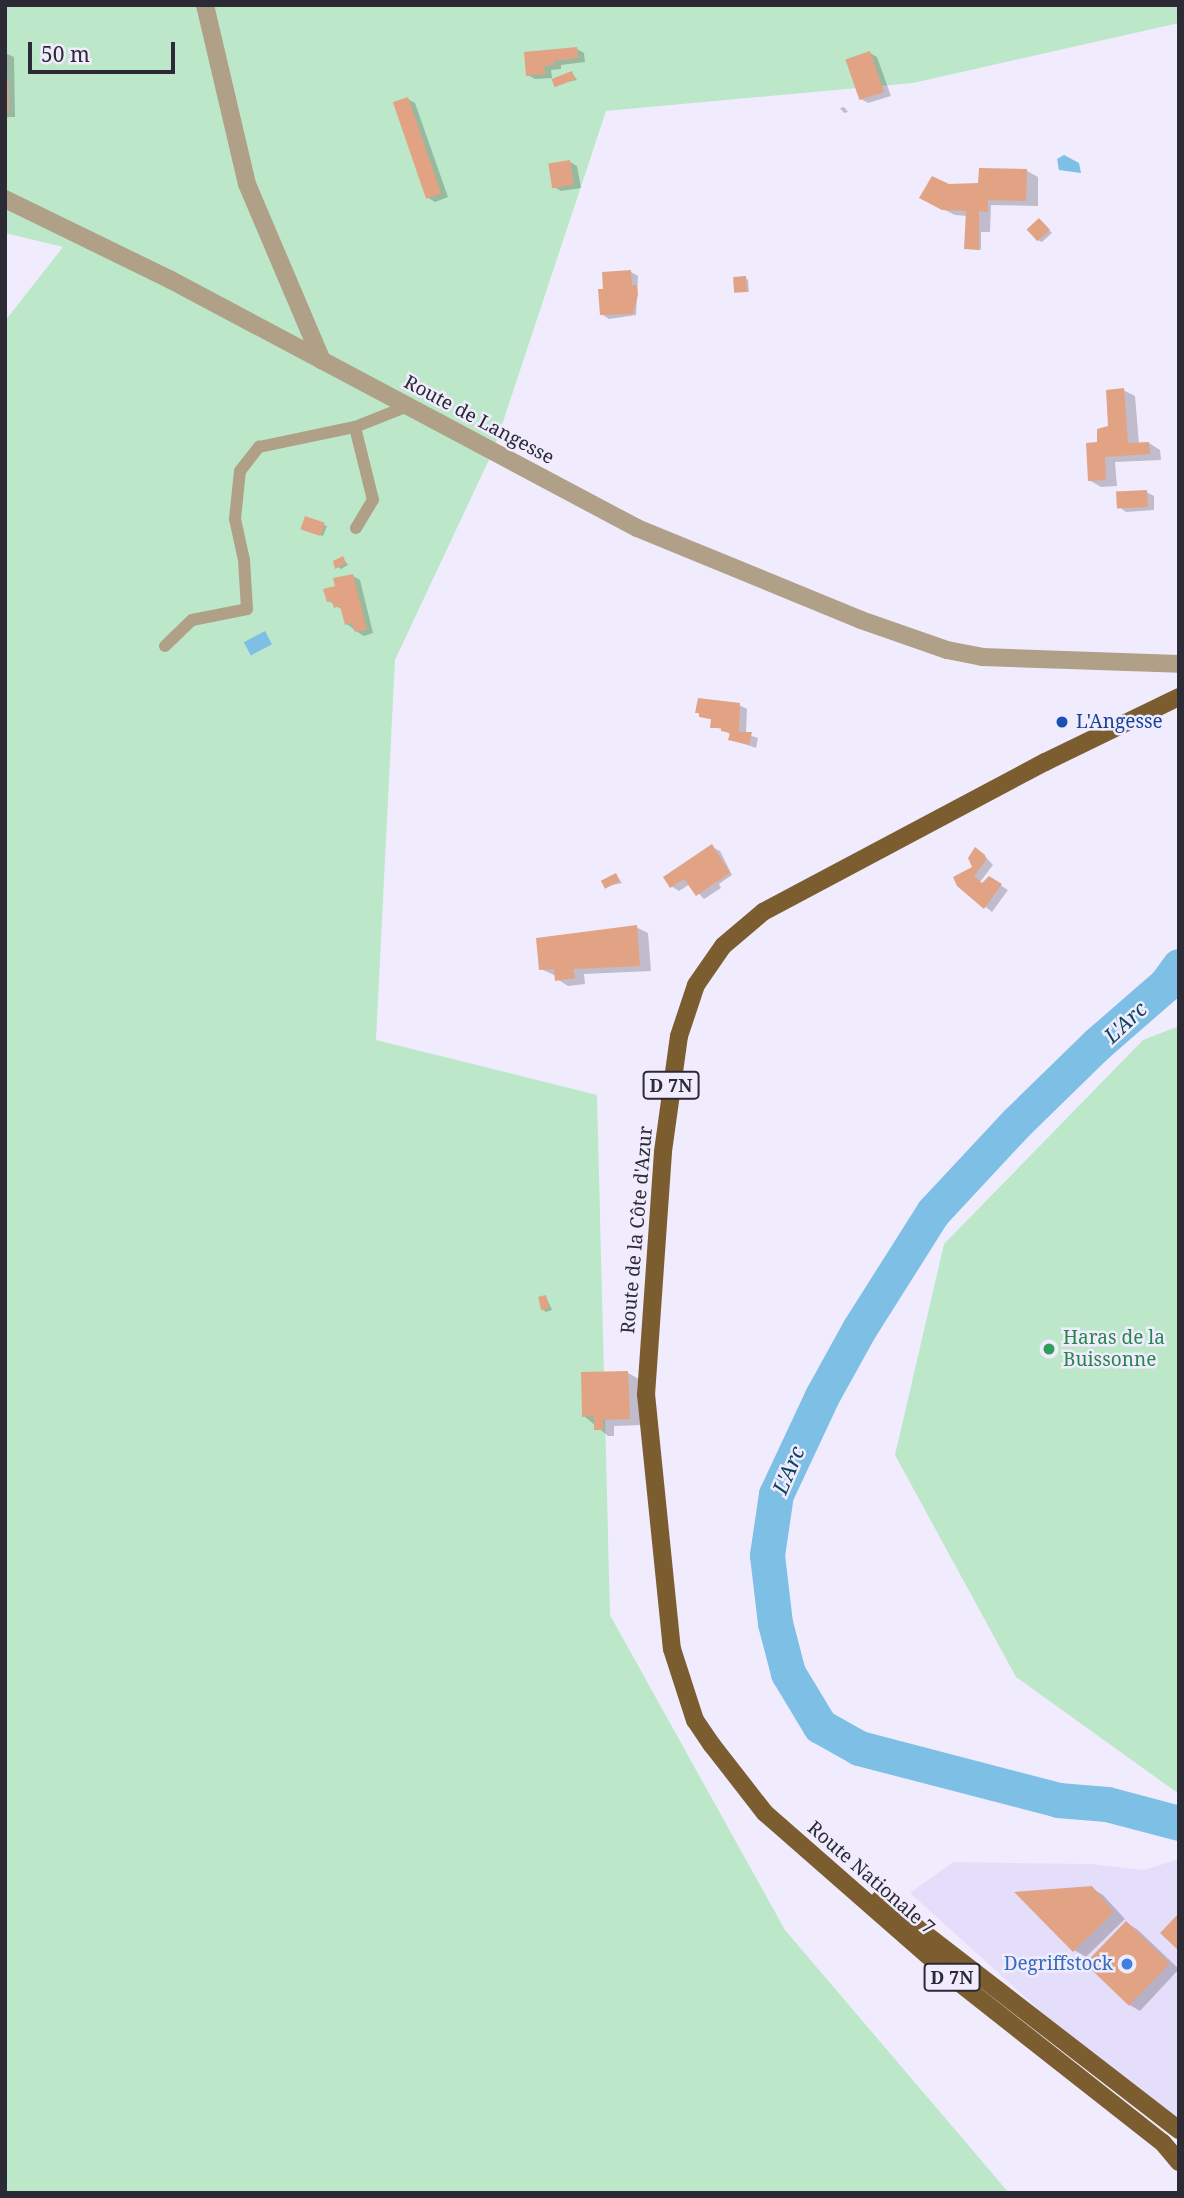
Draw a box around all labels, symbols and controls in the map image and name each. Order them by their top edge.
scale bar [32,28,178,72]
text: 50 m [41,40,90,68]
street label: Route de Langesse [400,371,558,469]
place label: L'Angesse [1076,711,1163,733]
marker: L'Angesse [1054,714,1070,730]
water label: L'Arc [1098,996,1152,1048]
road number: D 7N [641,1070,701,1100]
street label: Route de la Côte d'Azur [617,1125,657,1335]
place label: Haras de la Buissonne [1063,1327,1165,1371]
marker: Haras de la Buissonne [1041,1341,1057,1357]
water label: L'Arc [767,1442,809,1498]
street label: Route Nationale 7 [803,1817,939,1939]
place label: Degriffstock [1004,1953,1113,1975]
marker: Degriffstock [1119,1956,1135,1972]
road number: D 7N [922,1963,982,1992]

